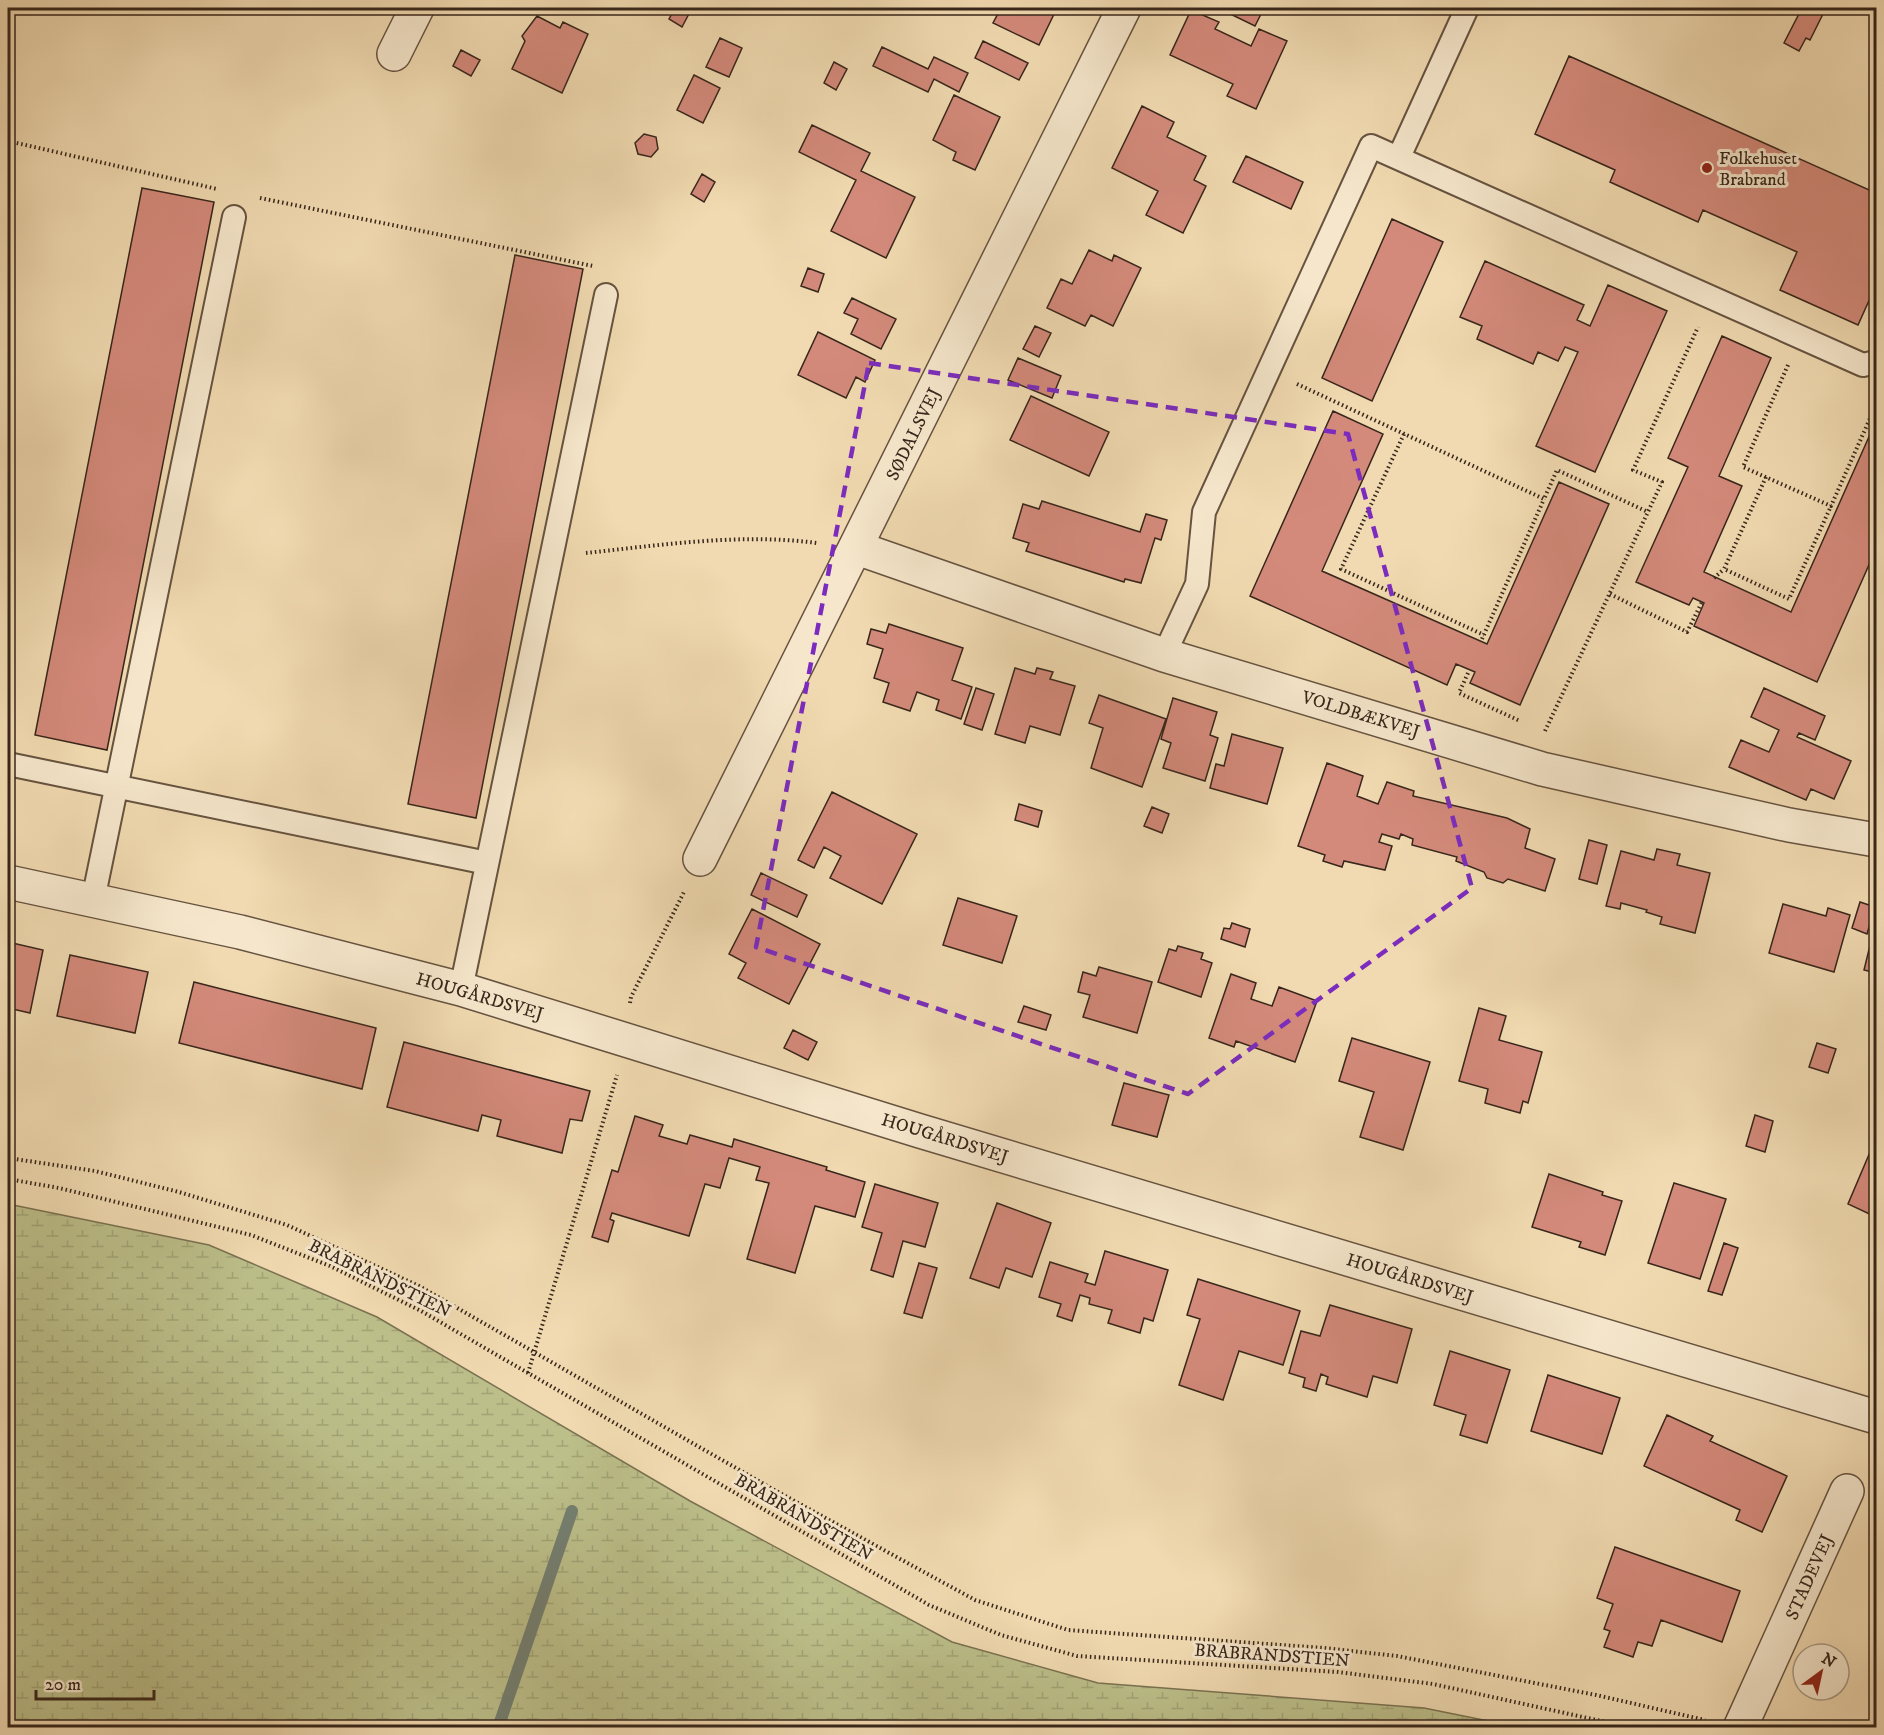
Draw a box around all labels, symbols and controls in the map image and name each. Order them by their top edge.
place label: Folkehuset Brabrand [1719,148,1797,191]
marker: Folkehuset Brabrand [1700,161,1714,175]
street label: SØDALSVEJ [882,384,946,484]
street label: VOLDBÆKVEJ [1298,686,1422,743]
street label: HOUGÅRDSVEJ [413,967,546,1026]
street label: HOUGÅRDSVEJ [879,1108,1011,1169]
street label: BRABRANDSTIEN [305,1235,455,1323]
street label: HOUGÅRDSVEJ [1344,1248,1476,1309]
street label: BRABRANDSTIEN [731,1469,877,1566]
street label: STADEVEJ [1781,1531,1839,1624]
street label: BRABRANDSTIEN [1194,1640,1351,1672]
north arrow [1791,1642,1851,1702]
text: N [1818,1648,1840,1672]
scale bar [36,1663,154,1701]
text: 20 m [45,1674,81,1696]

